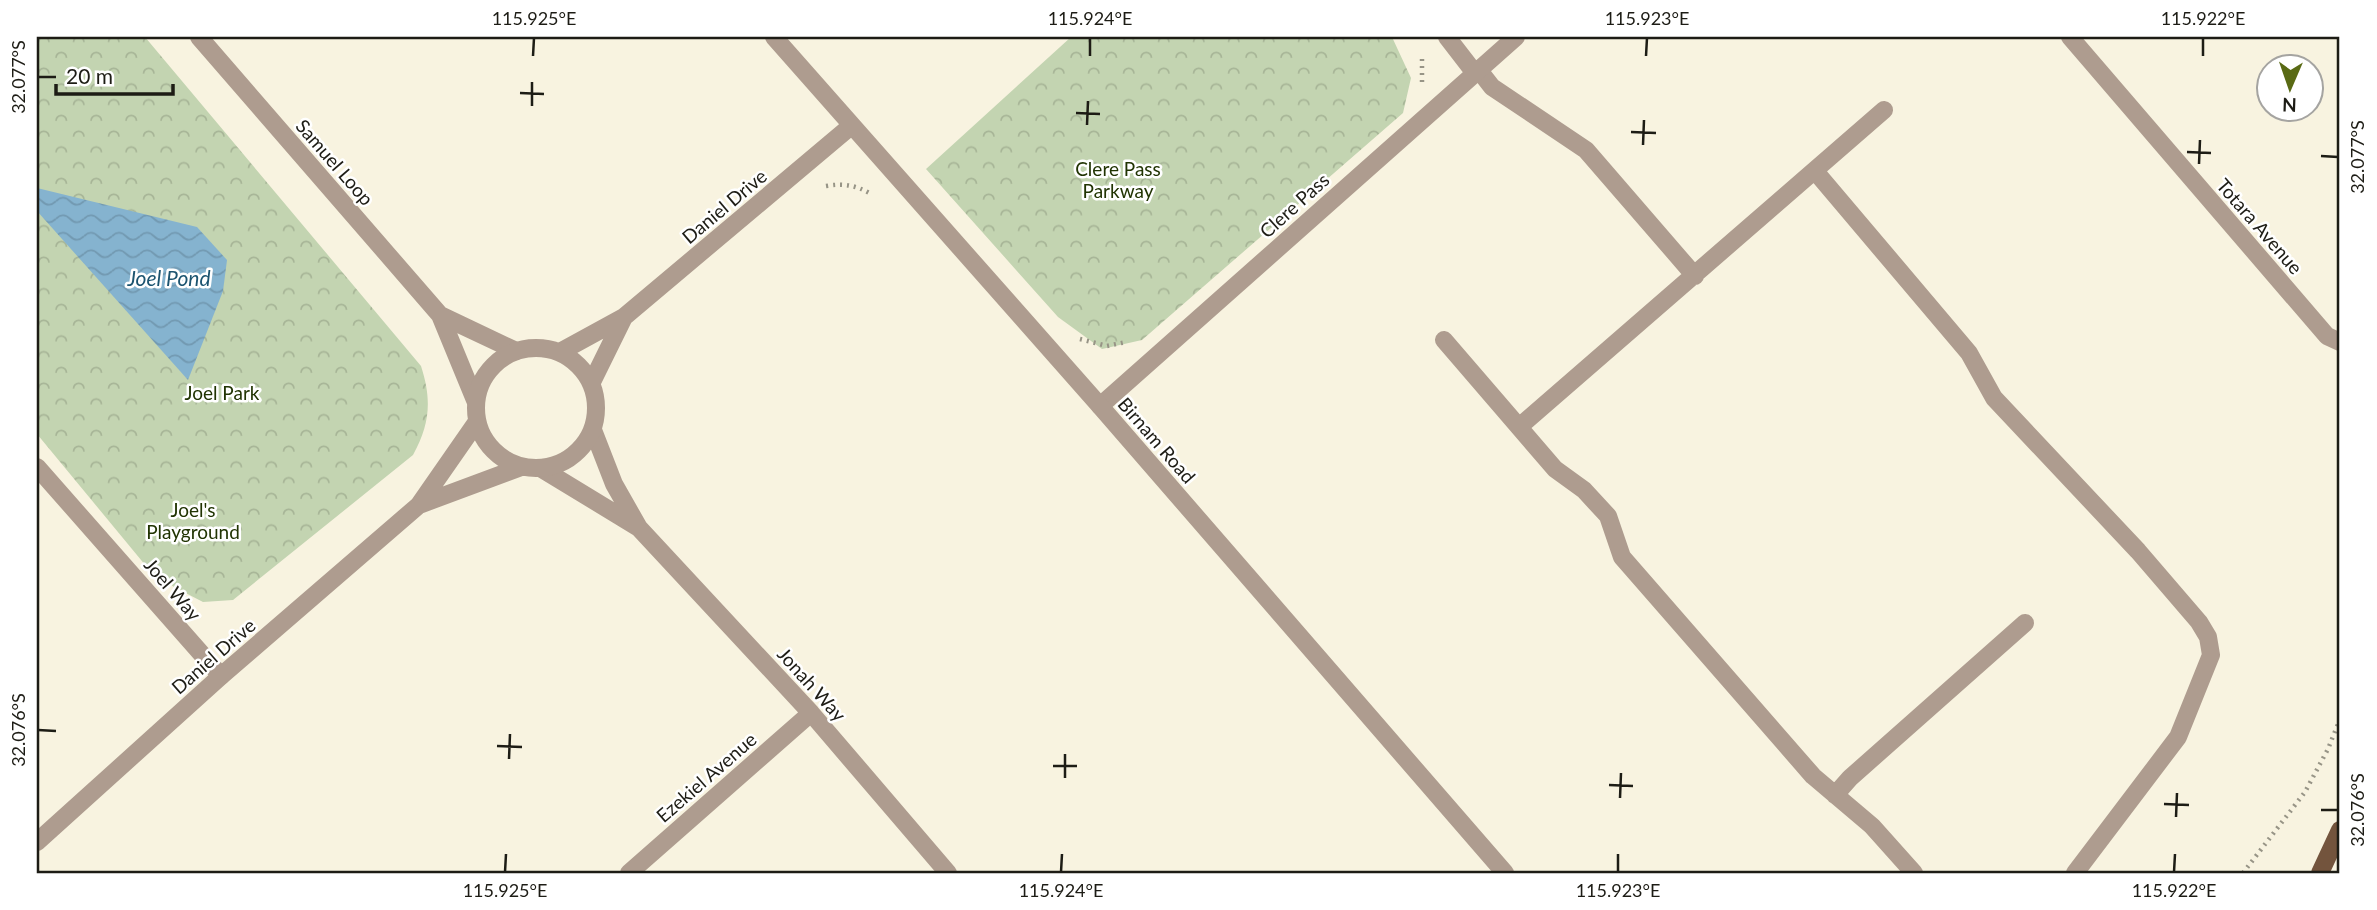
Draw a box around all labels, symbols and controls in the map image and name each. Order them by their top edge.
text: 115.925°E [492,7,576,29]
text: 115.924°E [1048,7,1132,29]
text: 115.923°E [1605,7,1689,29]
text: 115.922°E [2161,7,2245,29]
text: 32.077°S [7,40,29,114]
scale bar [56,52,173,96]
north arrow [2254,52,2324,122]
text: 20 m [66,63,113,88]
text: N [2282,94,2297,117]
street label: Samuel Loop [291,114,379,210]
text: 32.077°S [2346,120,2368,194]
park label: Clere Pass Parkway [1075,157,1161,202]
street label: Daniel Drive [677,164,771,248]
street label: Clere Pass [1254,168,1334,242]
street label: Totara Avenue [2212,174,2308,278]
water label: Joel Pond [126,265,211,290]
park label: Joel Park [185,381,260,404]
street label: Birnam Road [1113,392,1201,488]
park label: Joel's Playground [146,498,240,543]
street label: Joel Way [140,553,206,625]
street label: Daniel Drive [166,613,260,699]
street label: Jonah Way [773,642,851,726]
text: 32.076°S [7,693,29,767]
street label: Ezekiel Avenue [651,727,761,827]
text: 32.076°S [2346,773,2368,847]
text: 115.925°E [463,879,547,901]
text: 115.924°E [1019,879,1103,901]
text: 115.923°E [1576,879,1660,901]
text: 115.922°E [2132,879,2216,901]

